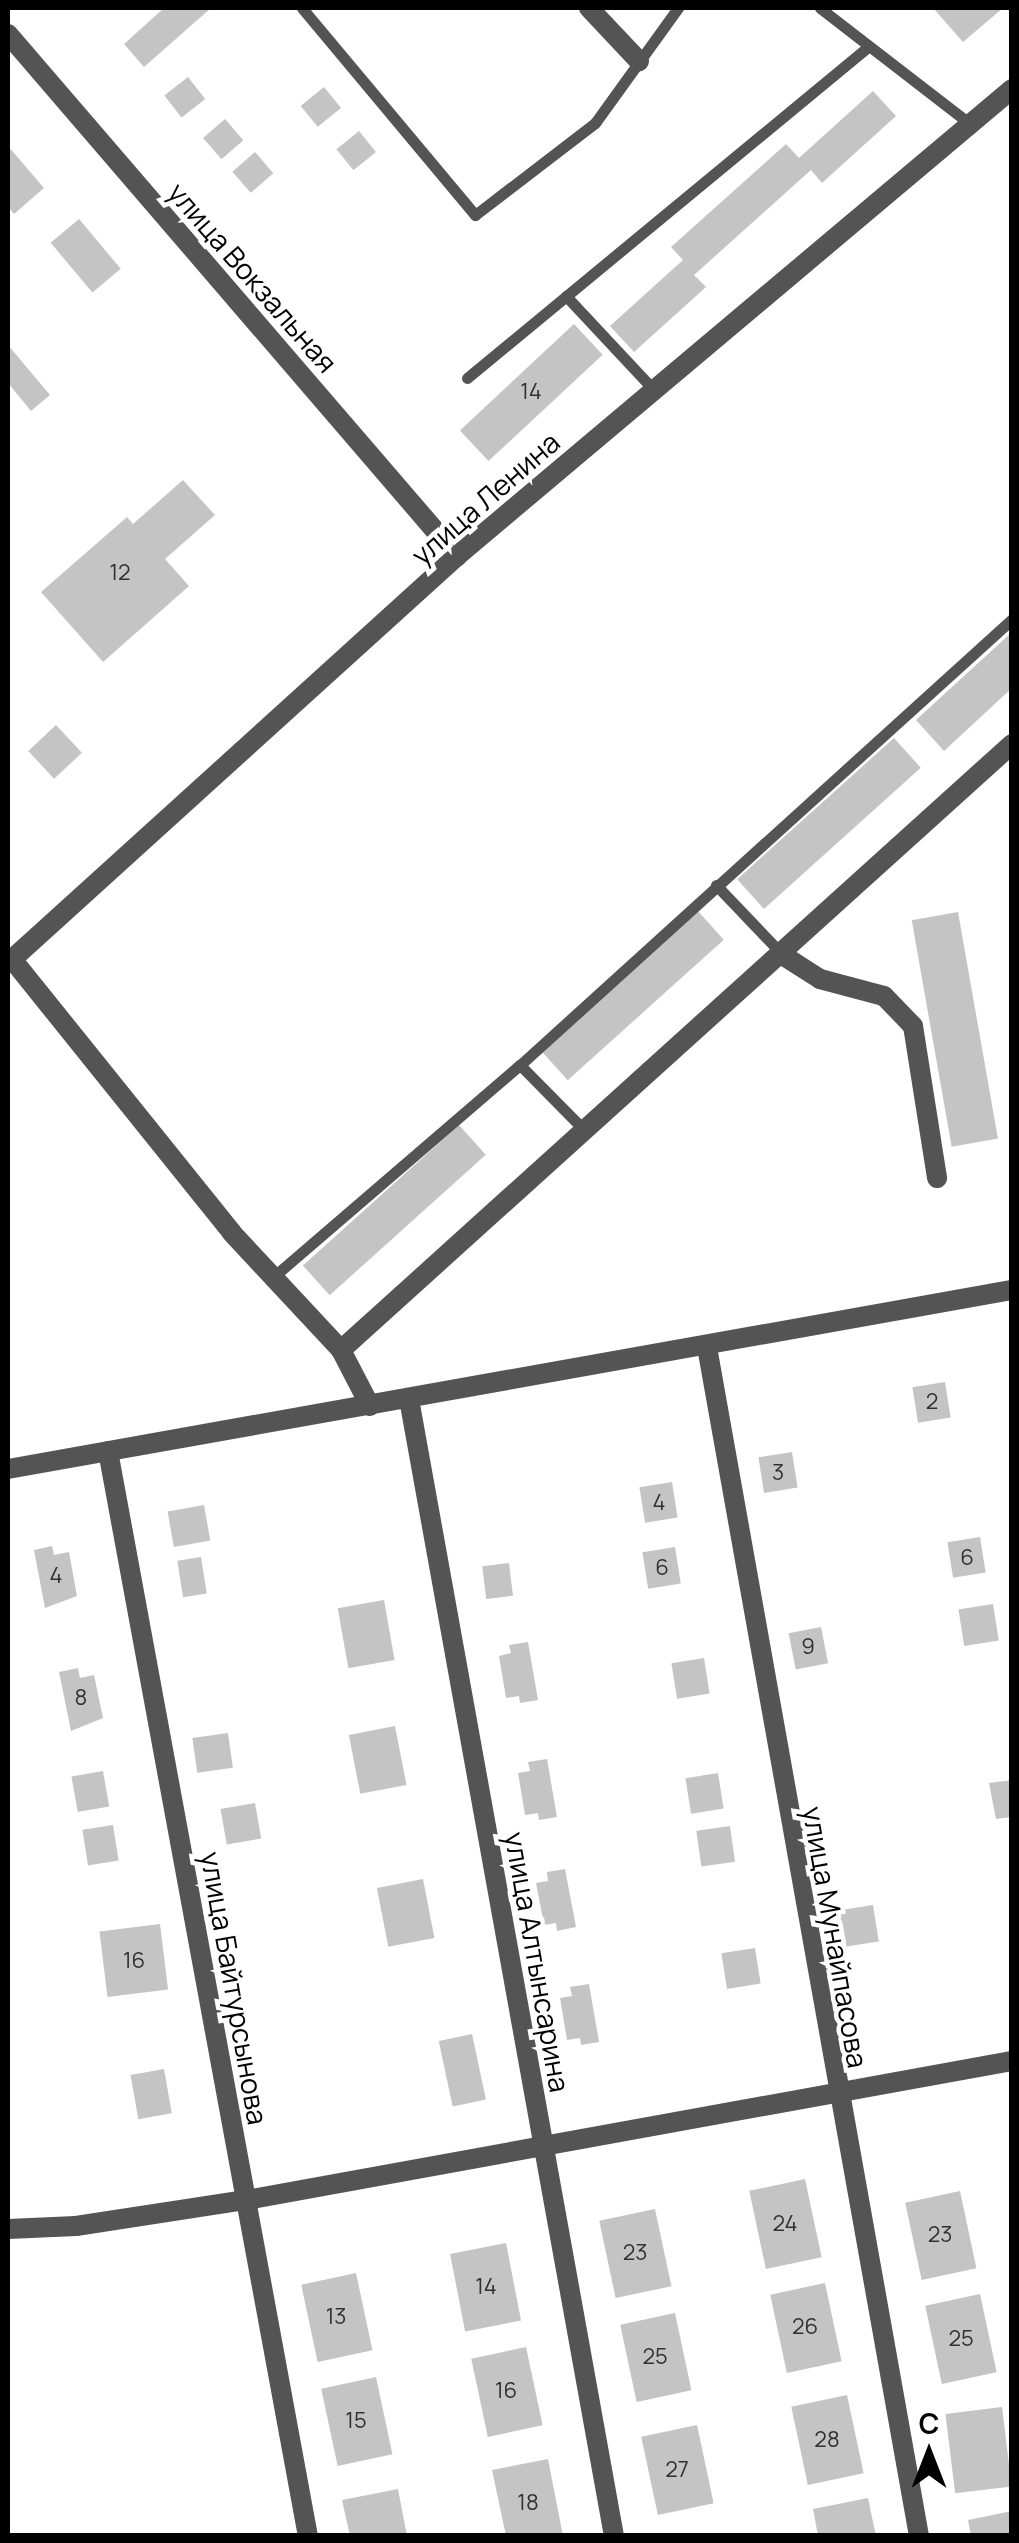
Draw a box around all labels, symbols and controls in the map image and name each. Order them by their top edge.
street label: улица Вокзальная [162,175,344,379]
house number: 14 [520,379,542,405]
street label: улица Ленина [404,425,566,571]
house number: 12 [109,560,131,586]
house number: 2 [926,1389,938,1415]
house number: 3 [772,1460,784,1486]
house number: 4 [653,1490,665,1516]
house number: 6 [960,1545,974,1571]
house number: 6 [655,1555,669,1581]
house number: 4 [50,1563,62,1589]
house number: 9 [801,1634,815,1660]
house number: 8 [75,1685,87,1711]
street label: улица Мунайпасова [796,1804,876,2070]
street label: улица Алтынсарина [499,1829,577,2095]
street label: улица Байтурсынова [194,1849,276,2127]
house number: 16 [123,1948,145,1974]
house number: 24 [772,2211,798,2237]
house number: 23 [928,2222,952,2248]
house number: 23 [623,2240,647,2266]
house number: 14 [475,2274,497,2300]
house number: 13 [326,2304,346,2330]
house number: 26 [792,2314,818,2340]
house number: 25 [948,2326,974,2352]
house number: 25 [642,2344,668,2370]
house number: 16 [495,2378,517,2404]
north arrow [879,2403,979,2503]
text: С [919,2404,939,2442]
house number: 15 [345,2408,367,2434]
house number: 28 [814,2427,840,2453]
house number: 27 [665,2457,689,2483]
house number: 18 [517,2490,539,2516]

